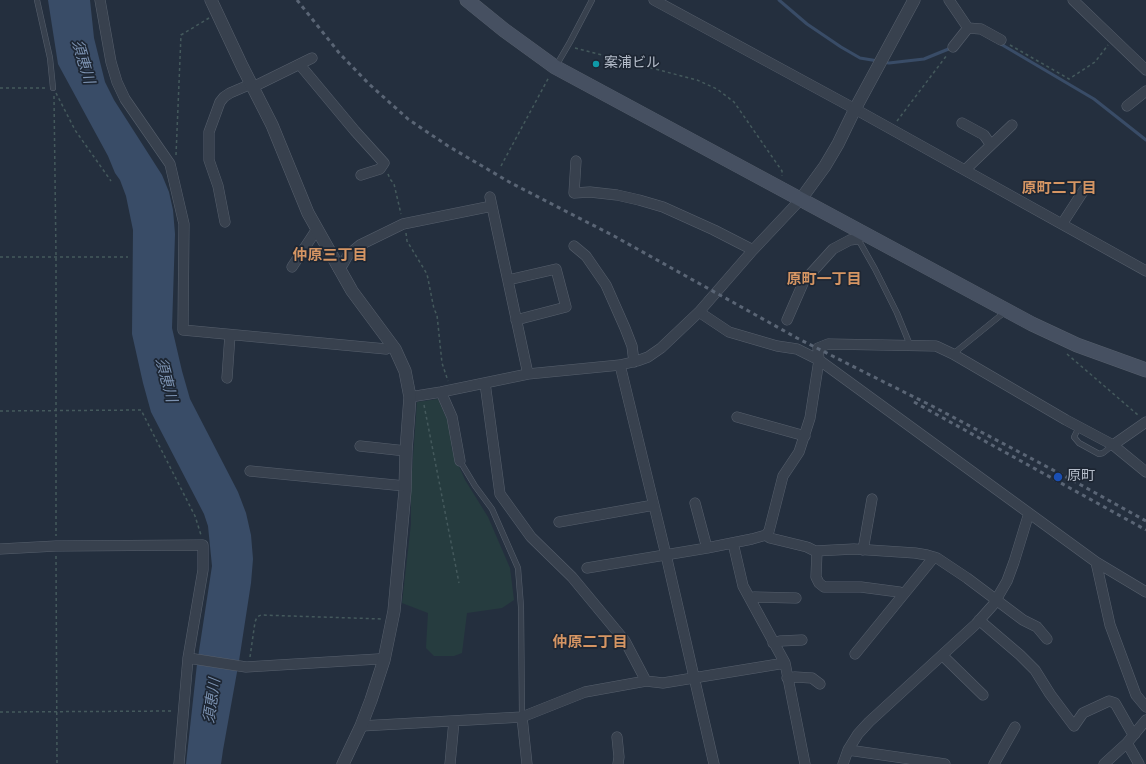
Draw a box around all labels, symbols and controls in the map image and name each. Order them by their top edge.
water label: 須恵川 [67,38,97,86]
place label: 案浦ビル [604,56,660,72]
marker: 案浦ビル [591,59,601,69]
district label: 原町二丁目 [1022,180,1096,198]
district label: 仲原三丁目 [293,247,367,265]
district label: 原町一丁目 [787,271,861,289]
water label: 須恵川 [150,356,180,404]
place label: 原町 [1067,469,1095,485]
marker: 原町 [1052,471,1064,483]
district label: 仲原二丁目 [553,634,627,652]
water label: 須恵川 [201,677,225,725]

